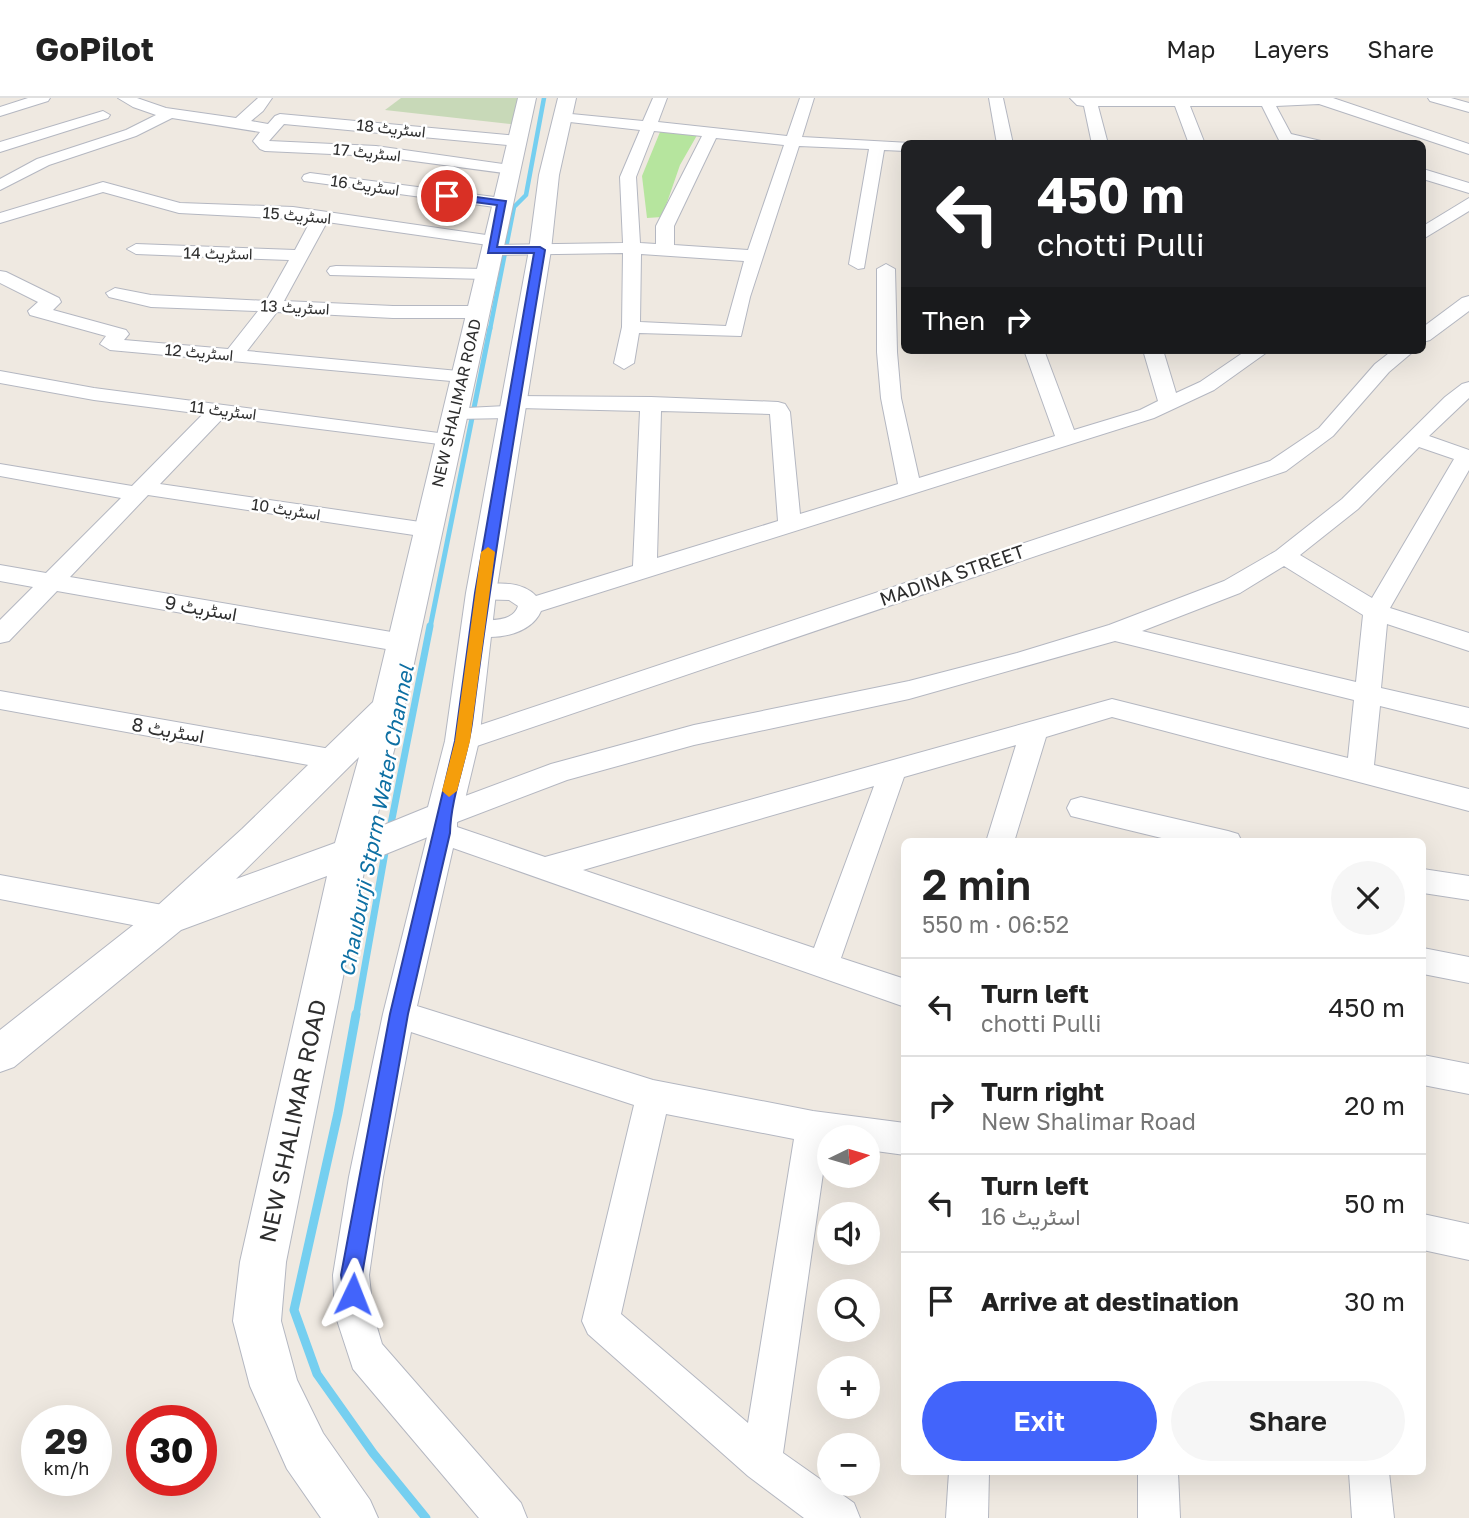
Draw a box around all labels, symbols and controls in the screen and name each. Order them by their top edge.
text: GoPilot [35,29,154,68]
text: Map [1166,34,1215,63]
text: Layers [1253,34,1329,63]
text: Share [1367,34,1434,63]
street label: اسٹریٹ 18 [355,114,427,143]
street label: اسٹریٹ 17 [332,138,402,166]
text: 450 m [1037,165,1185,224]
pin [417,166,477,226]
icon: left [922,168,1013,259]
street label: اسٹریٹ 16 [329,170,401,201]
icon: arrive [428,177,466,215]
street label: اسٹریٹ 15 [262,202,332,229]
text: chotti Pulli [1037,225,1205,263]
street label: اسٹریٹ 14 [183,242,253,265]
street label: اسٹریٹ 13 [260,295,330,320]
icon: right [999,301,1037,339]
text: Then [922,305,985,336]
street label: NEW SHALIMAR ROAD [427,317,485,489]
street label: اسٹریٹ 12 [164,339,234,366]
street label: اسٹریٹ 11 [188,396,258,425]
street label: اسٹریٹ 10 [250,494,322,525]
street label: MADINA STREET [876,539,1028,610]
street label: اسٹریٹ 9 [163,590,239,626]
water label: Chauburji Stprm Water Channel [333,661,419,979]
street label: اسٹریٹ 8 [130,712,206,748]
text: 2 min [922,859,1031,909]
button: close [1331,861,1405,935]
text: 550 m · 06:52 [922,910,1069,938]
text: Turn left [981,978,1089,1009]
icon: left [922,988,960,1026]
text: 450 m [1328,992,1405,1023]
street label: NEW SHALIMAR ROAD [253,997,331,1245]
text: chotti Pulli [981,1009,1101,1037]
text: Turn right [981,1076,1104,1107]
icon: right [922,1086,960,1124]
text: 20 m [1344,1090,1405,1121]
text: New Shalimar Road [981,1107,1196,1135]
north arrow [817,1125,880,1188]
map controls [817,1125,880,1496]
text: Turn left [981,1170,1089,1201]
icon: left [922,1184,960,1222]
text: 50 m [1344,1188,1405,1219]
button: sound [817,1202,880,1265]
text: اسٹریٹ 16 [981,1202,1080,1230]
position arrow [316,1257,390,1331]
button: search [817,1279,880,1342]
icon: arrive [922,1282,960,1320]
text: Arrive at destination [981,1286,1239,1317]
text: 30 m [1344,1286,1405,1317]
button: + [817,1356,880,1419]
button: Exit [922,1381,1157,1461]
button: Share [1171,1381,1405,1461]
speed limit sign: 30 [126,1405,217,1496]
text: 29 [45,1420,88,1462]
button: − [817,1433,880,1496]
text: km/h [44,1457,89,1479]

